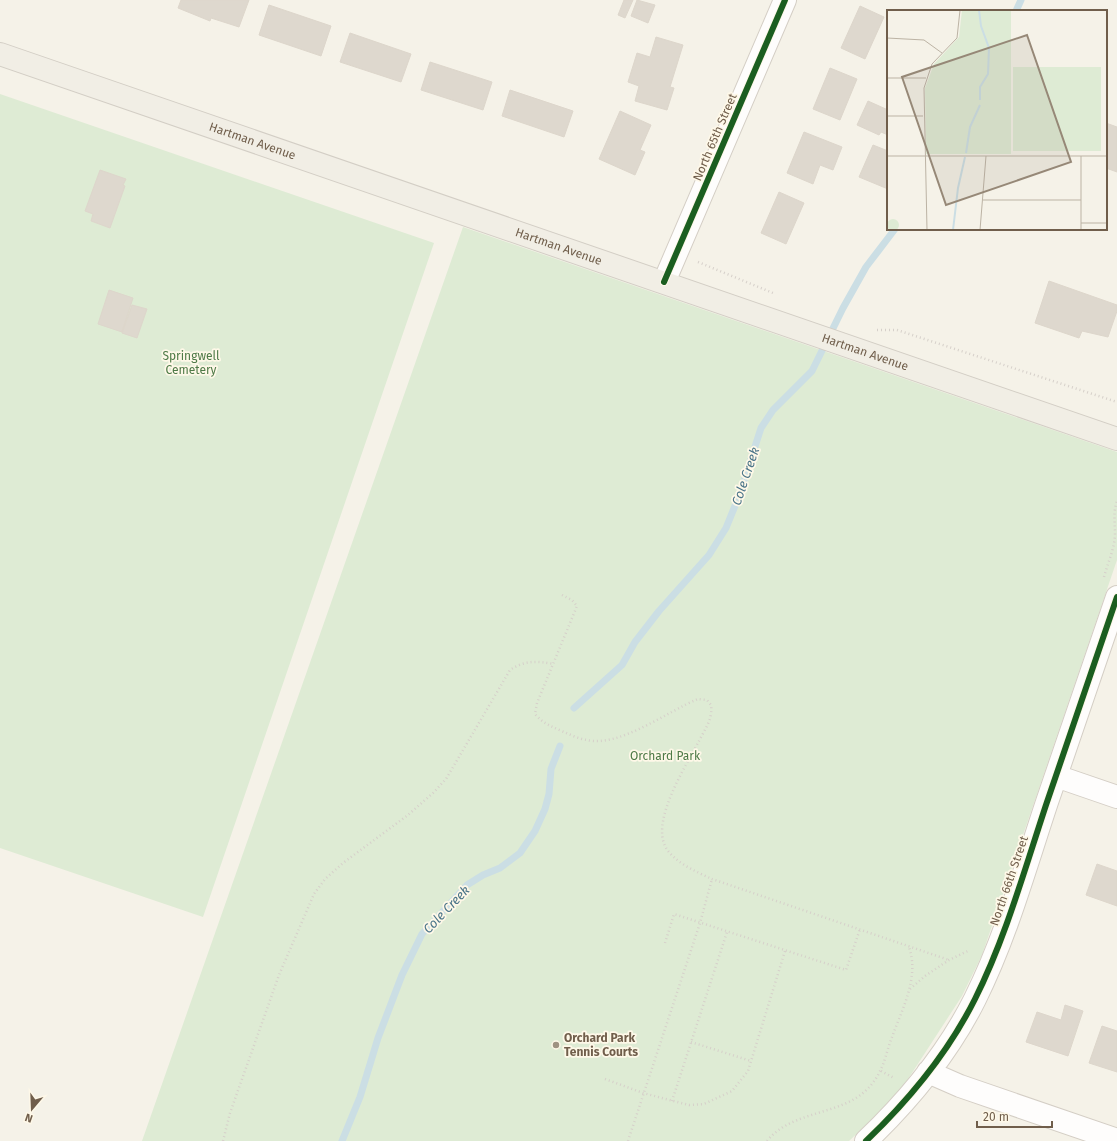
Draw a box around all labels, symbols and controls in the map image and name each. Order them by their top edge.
inset map [887,10,1107,230]
street label: North 65th Street [690,91,740,183]
street label: Hartman Avenue [207,120,298,162]
street label: Hartman Avenue [514,225,604,268]
street label: Hartman Avenue [820,331,910,374]
park label: Springwell Cemetery [162,349,220,377]
water label: Cole Creek [729,445,762,507]
park label: Orchard Park [630,749,701,763]
street label: North 66th Street [987,834,1031,928]
water label: Cole Creek [420,882,473,936]
place label: Orchard Park Tennis Courts [564,1031,638,1059]
marker: Orchard Park Tennis Courts [551,1040,561,1050]
north arrow [12,1089,52,1129]
scale bar [977,1103,1052,1129]
text: 20 m [983,1110,1009,1124]
text: N [23,1111,34,1125]

